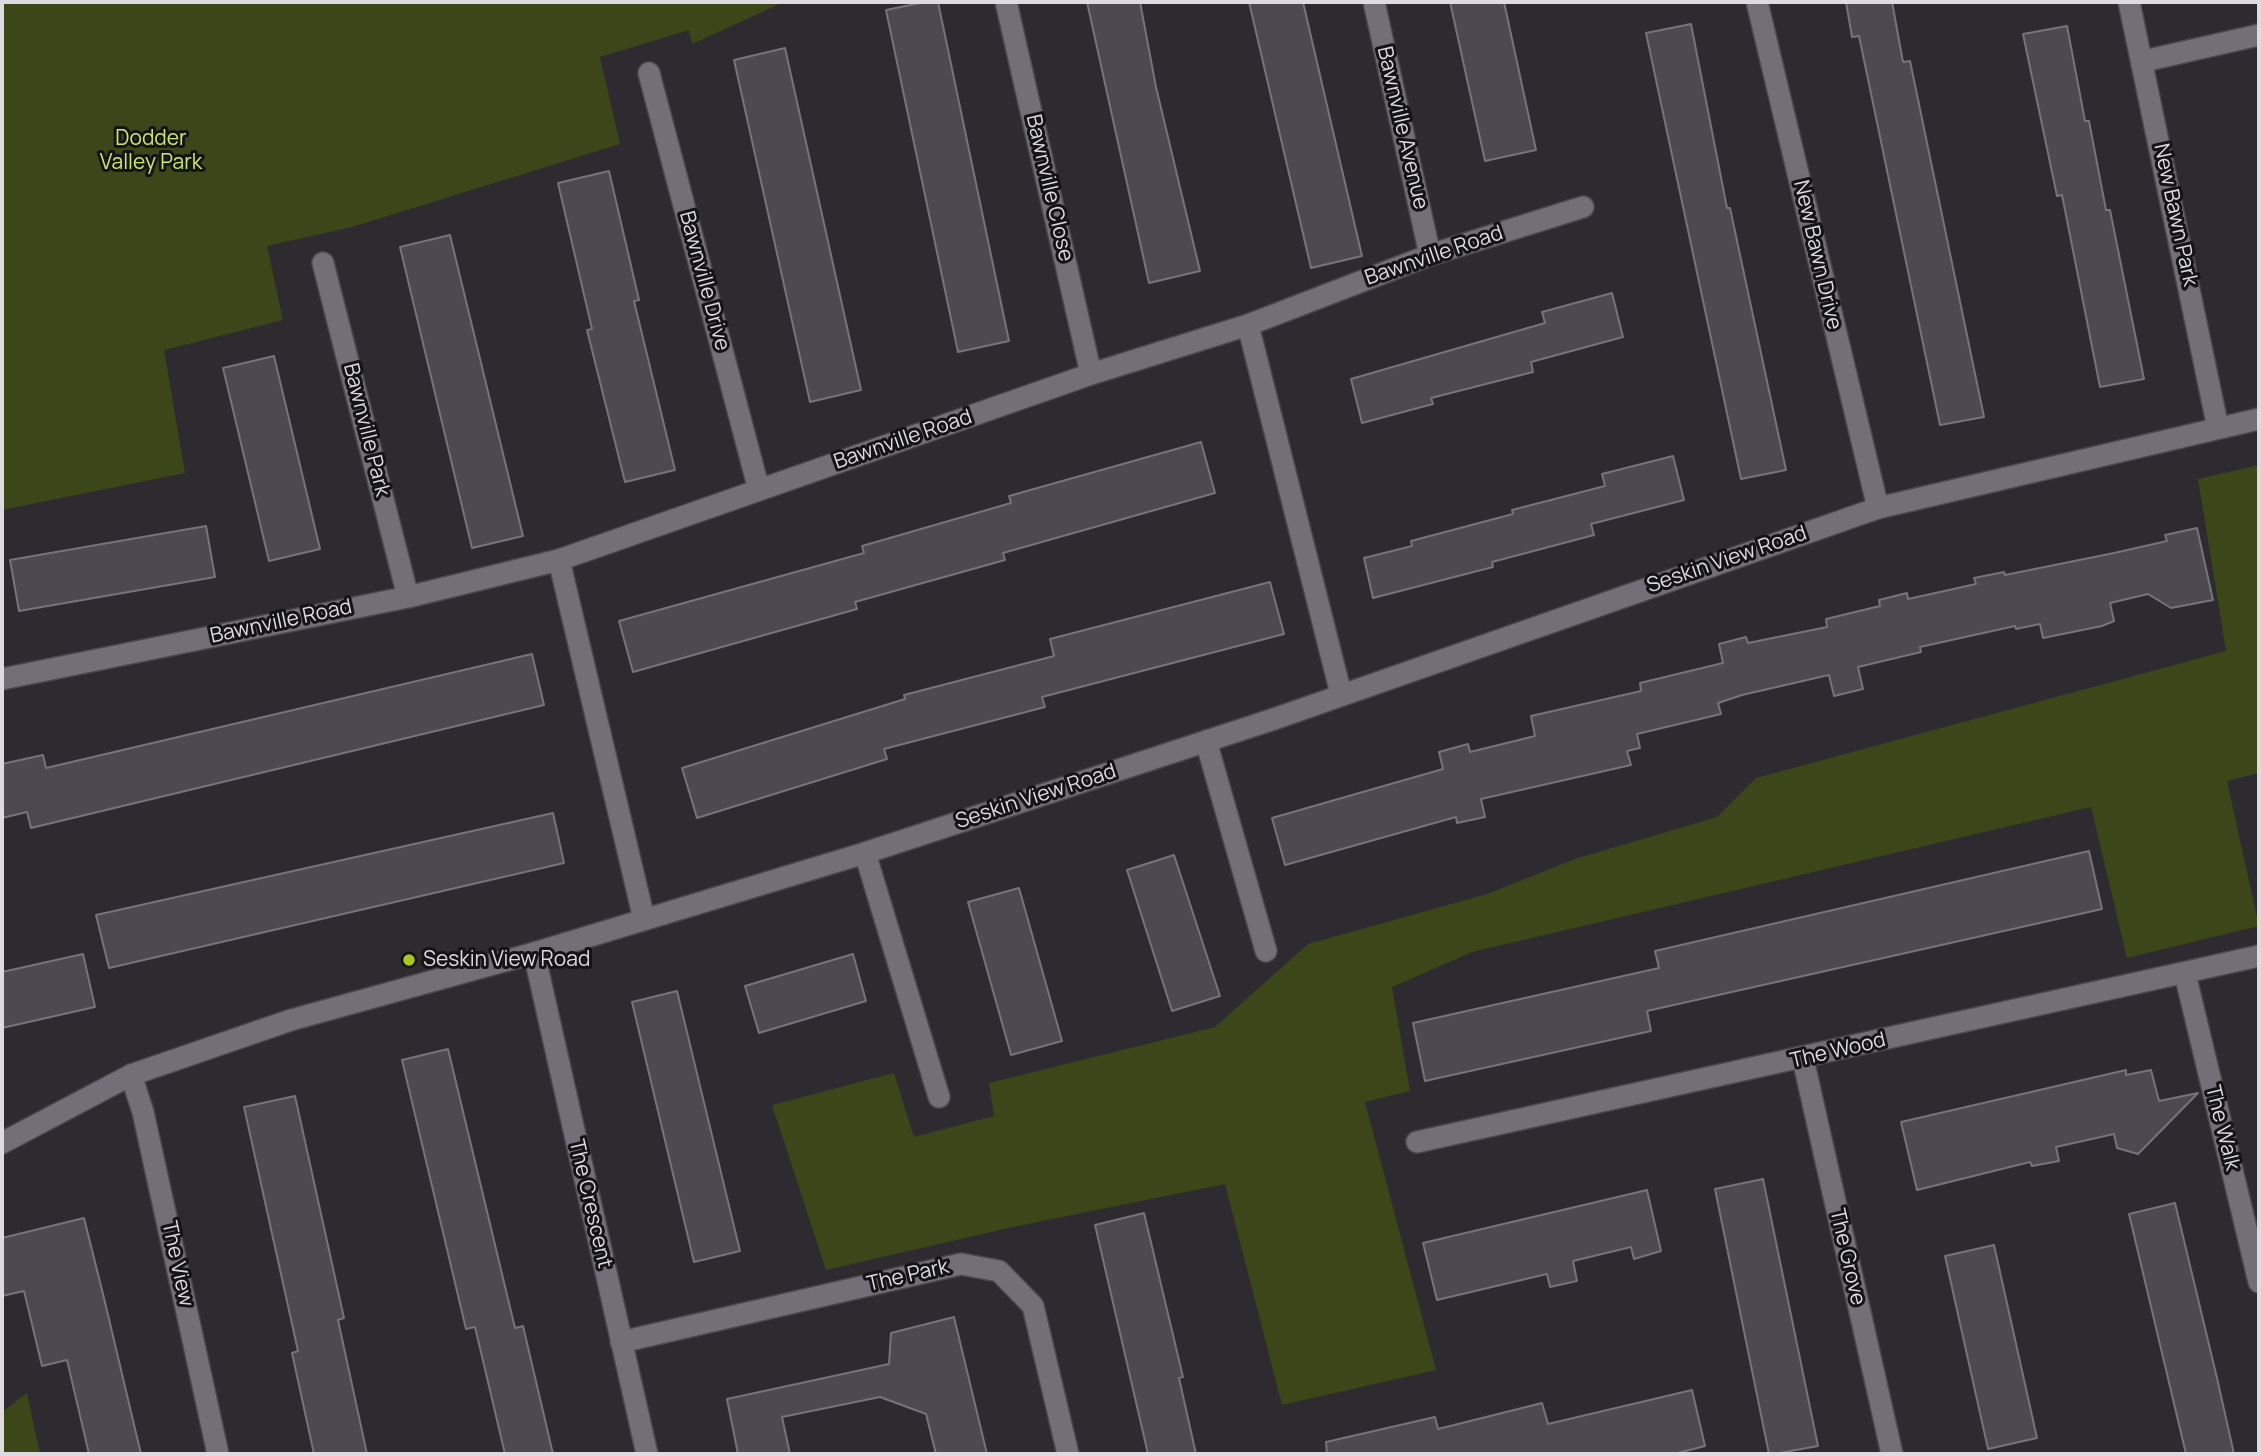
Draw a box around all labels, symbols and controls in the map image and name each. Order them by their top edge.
street label: Bawnville Avenue [1371,44,1433,212]
street label: Bawnville Close [1020,112,1078,264]
park label: Dodder Valley Park [100,126,202,176]
street label: New Bawn Park [2148,141,2202,289]
street label: New Bawn Drive [1788,178,1846,332]
street label: Bawnville Drive [673,208,735,354]
street label: Bawnville Road [1362,221,1506,291]
street label: Bawnville Park [337,361,395,499]
street label: Bawnville Road [831,405,975,475]
street label: Seskin View Road [1644,521,1810,599]
street label: Bawnville Road [208,595,354,649]
street label: Seskin View Road [953,759,1119,835]
place label: Seskin View Road [423,947,590,973]
marker: Seskin View Road [401,952,417,968]
street label: The Wood [1788,1028,1888,1074]
street label: The Walk [2199,1083,2245,1173]
street label: The Crescent [563,1137,617,1271]
street label: The Grove [1824,1206,1870,1308]
street label: The View [156,1219,198,1309]
street label: The Park [865,1254,951,1298]

